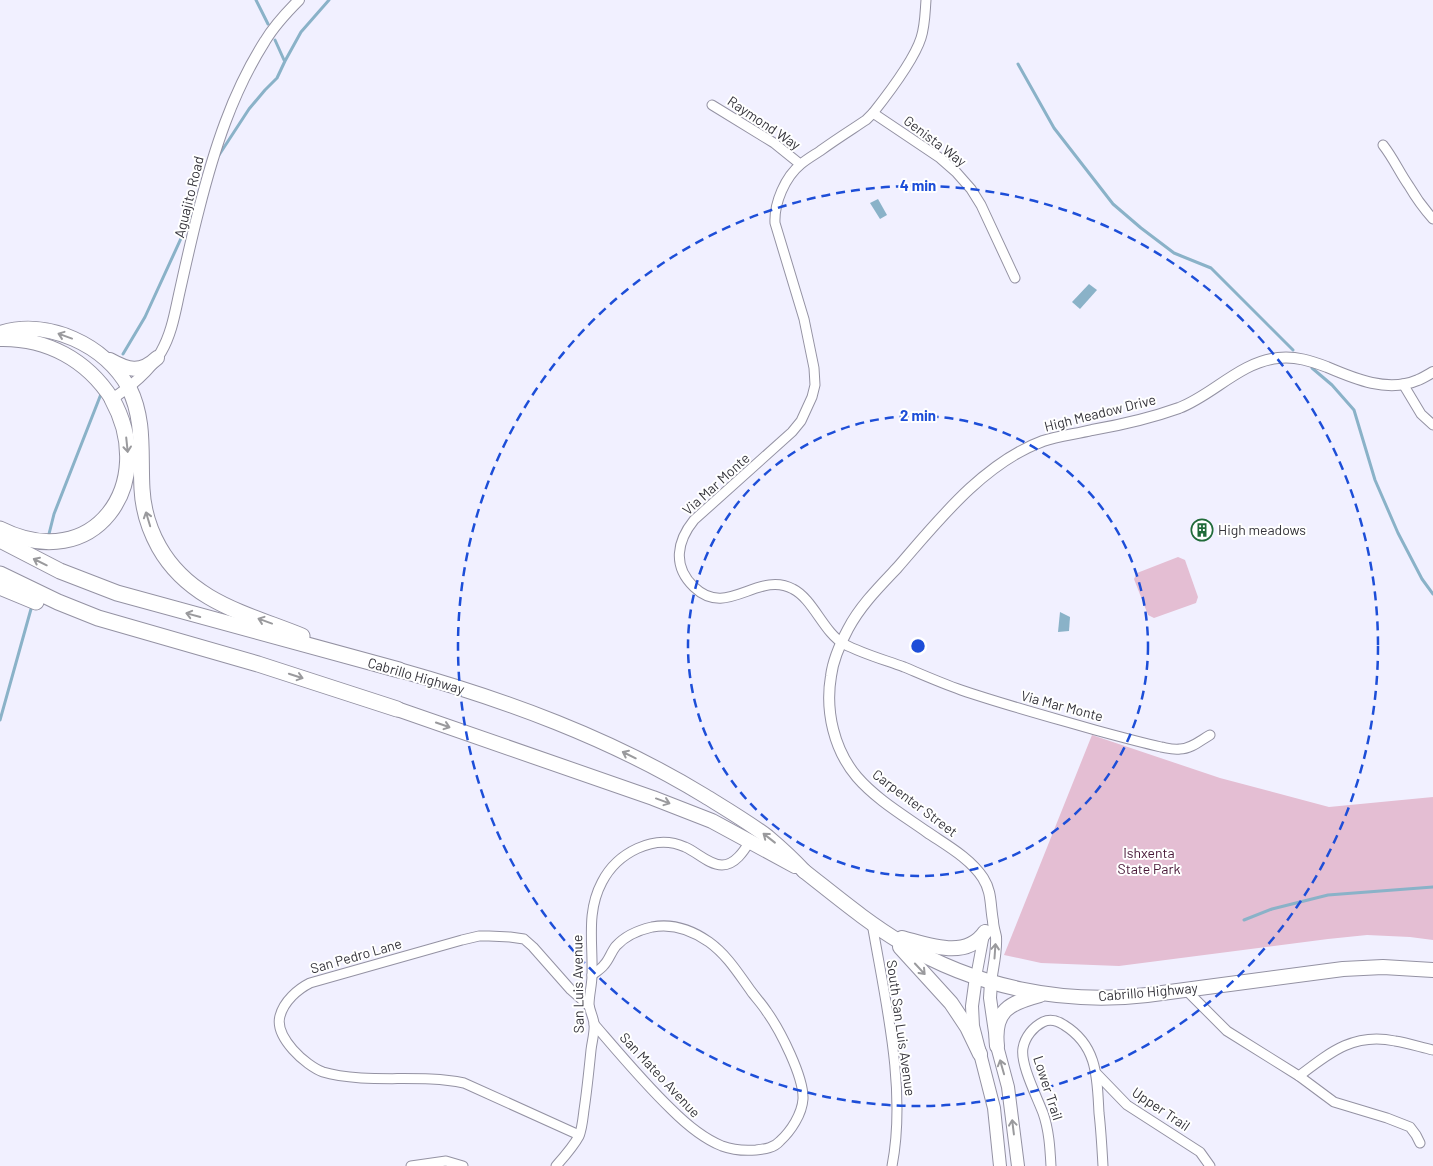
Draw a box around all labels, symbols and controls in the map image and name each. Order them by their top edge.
street label: Raymond Way [725,92,804,153]
street label: Genista Way [901,112,970,170]
street label: Aguajito Road [170,154,207,240]
text: 4 min [900,176,936,194]
one-way arrow [58,331,73,340]
street label: High Meadow Drive [1042,390,1157,435]
text: 2 min [900,406,936,424]
one-way arrow [123,437,132,453]
street label: Via Mar Monte [679,449,753,518]
one-way arrow [142,511,152,527]
building icon: High meadows [1190,518,1214,542]
place label: High meadows [1218,521,1306,538]
one-way arrow [33,556,48,566]
one-way arrow [185,609,201,619]
one-way arrow [258,616,273,625]
centre of rings [909,637,927,655]
street label: Cabrillo Highway [366,654,467,698]
one-way arrow [287,671,303,681]
street label: Via Mar Monte [1019,686,1105,725]
one-way arrow [435,721,450,730]
one-way arrow [622,750,637,759]
street label: Carpenter Street [870,765,961,840]
one-way arrow [654,797,670,806]
one-way arrow [762,833,776,843]
park label: Ishxenta State Park [1117,844,1181,877]
street label: San Pedro Lane [308,934,404,977]
street label: San Luis Avenue [568,935,587,1034]
one-way arrow [991,943,1000,959]
street label: South San Luis Avenue [884,959,919,1097]
one-way arrow [914,963,926,976]
street label: Cabrillo Highway [1097,979,1199,1004]
street label: San Mateo Avenue [617,1029,704,1121]
street label: Lower Trail [1030,1053,1067,1122]
one-way arrow [997,1059,1006,1075]
street label: Upper Trail [1129,1083,1193,1134]
one-way arrow [1008,1119,1018,1135]

